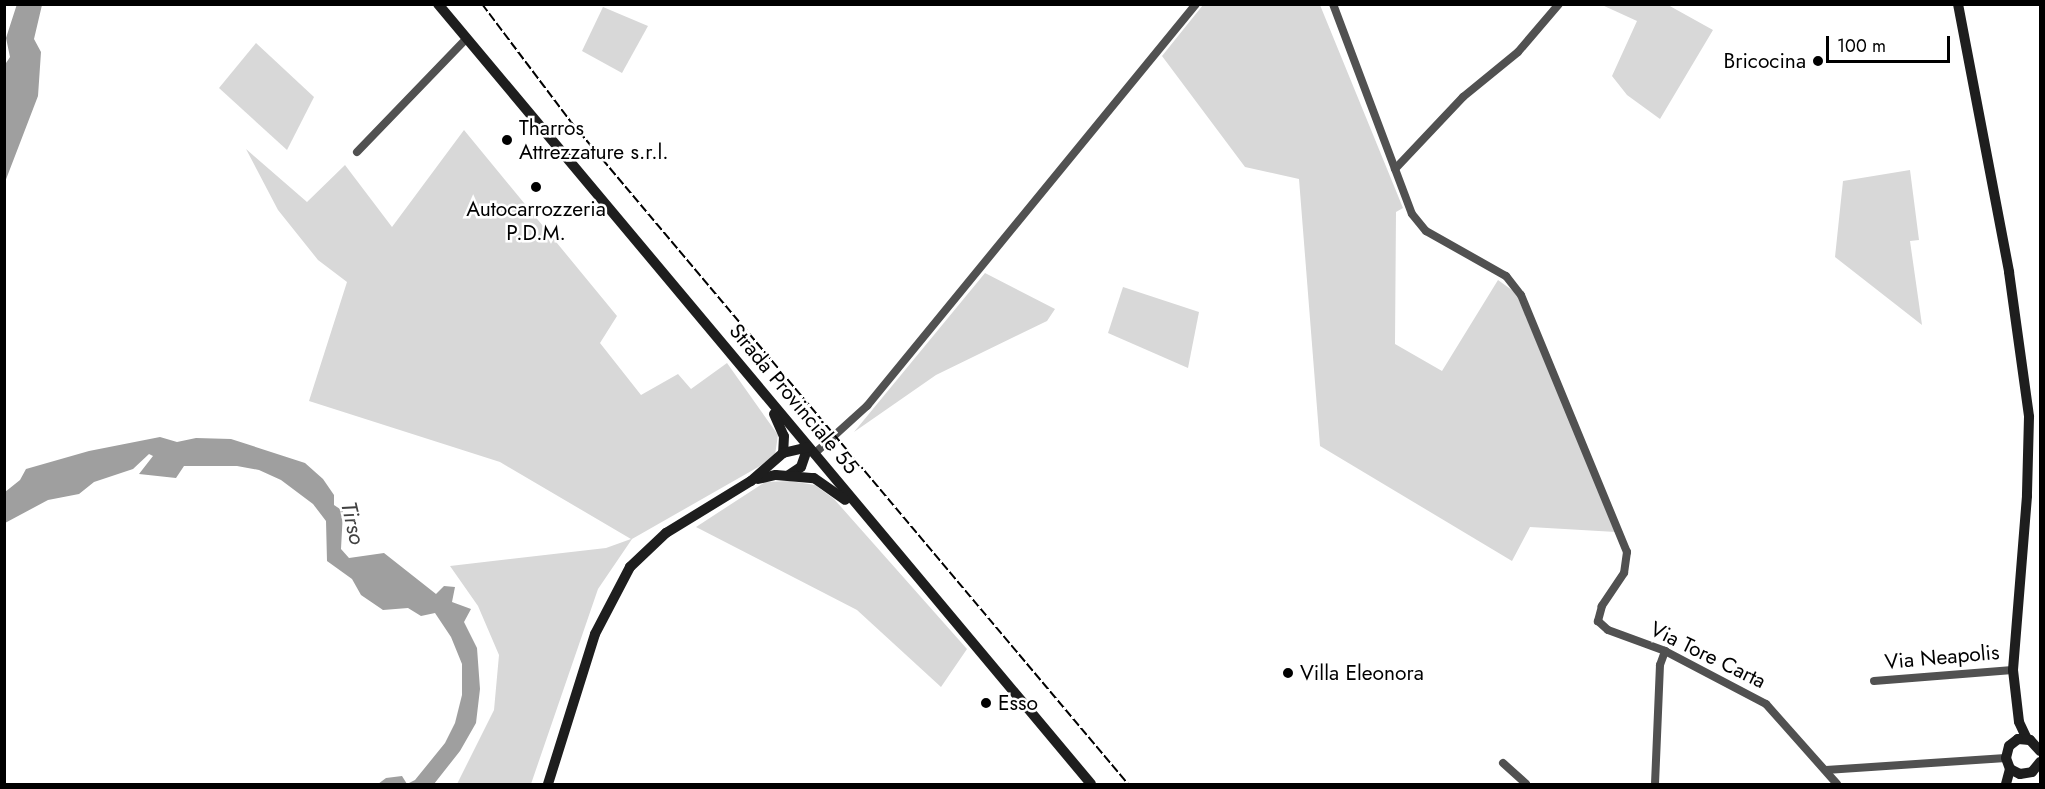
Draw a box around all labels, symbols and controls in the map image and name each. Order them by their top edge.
scale bar [1829,24,1954,62]
text: 100 m [1837,33,1886,59]
place label: Bricocina [1723,48,1806,74]
marker: Bricocina [1811,54,1825,68]
place label: Tharros Attrezzature s.r.l. [519,115,669,165]
marker: Tharros Attrezzature s.r.l. [500,133,514,147]
marker: Autocarrozzeria P.D.M. [529,180,543,194]
place label: Autocarrozzeria P.D.M. [466,196,606,246]
street label: Strada Provinciale 55 [724,319,864,479]
water label: Tirso [335,499,371,547]
street label: Via Tore Carta [1646,616,1770,694]
street label: Via Neapolis [1884,639,2000,675]
place label: Villa Eleonora [1300,660,1424,686]
marker: Villa Eleonora [1281,666,1295,680]
place label: Esso [998,690,1038,716]
marker: Esso [979,696,993,710]

